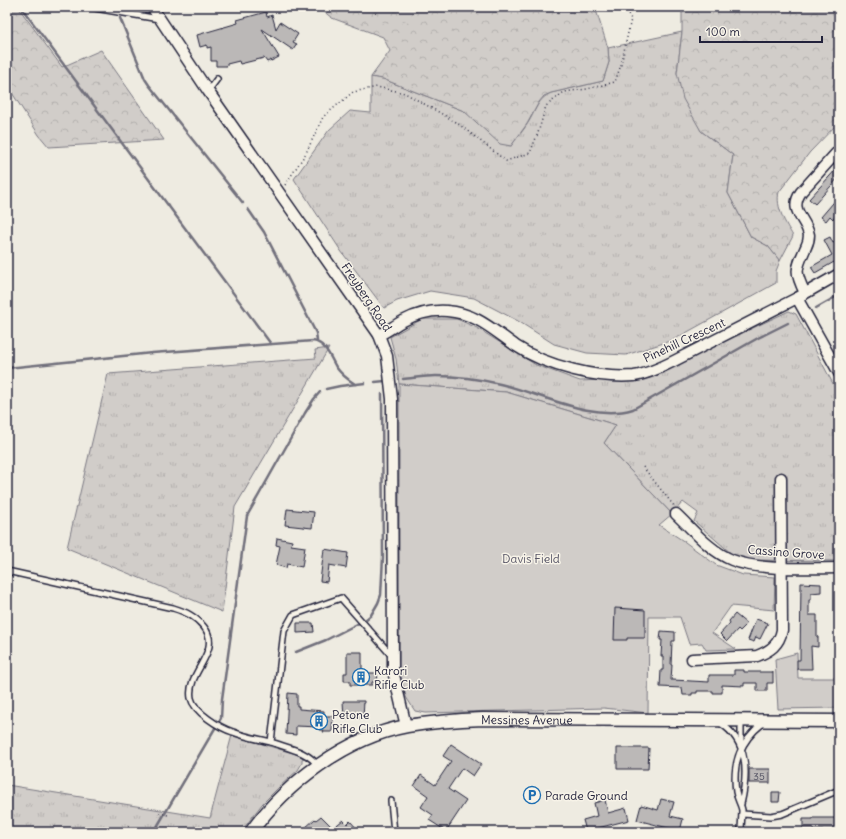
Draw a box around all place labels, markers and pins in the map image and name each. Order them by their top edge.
place label: Karori Rifle Club [374,663,425,692]
building icon: Karori Rifle Club [351,667,371,687]
place label: Petone Rifle Club [332,707,383,736]
building icon: Petone Rifle Club [309,711,329,731]
parking icon: Parade Ground [522,785,542,805]
place label: Parade Ground [545,788,628,803]

